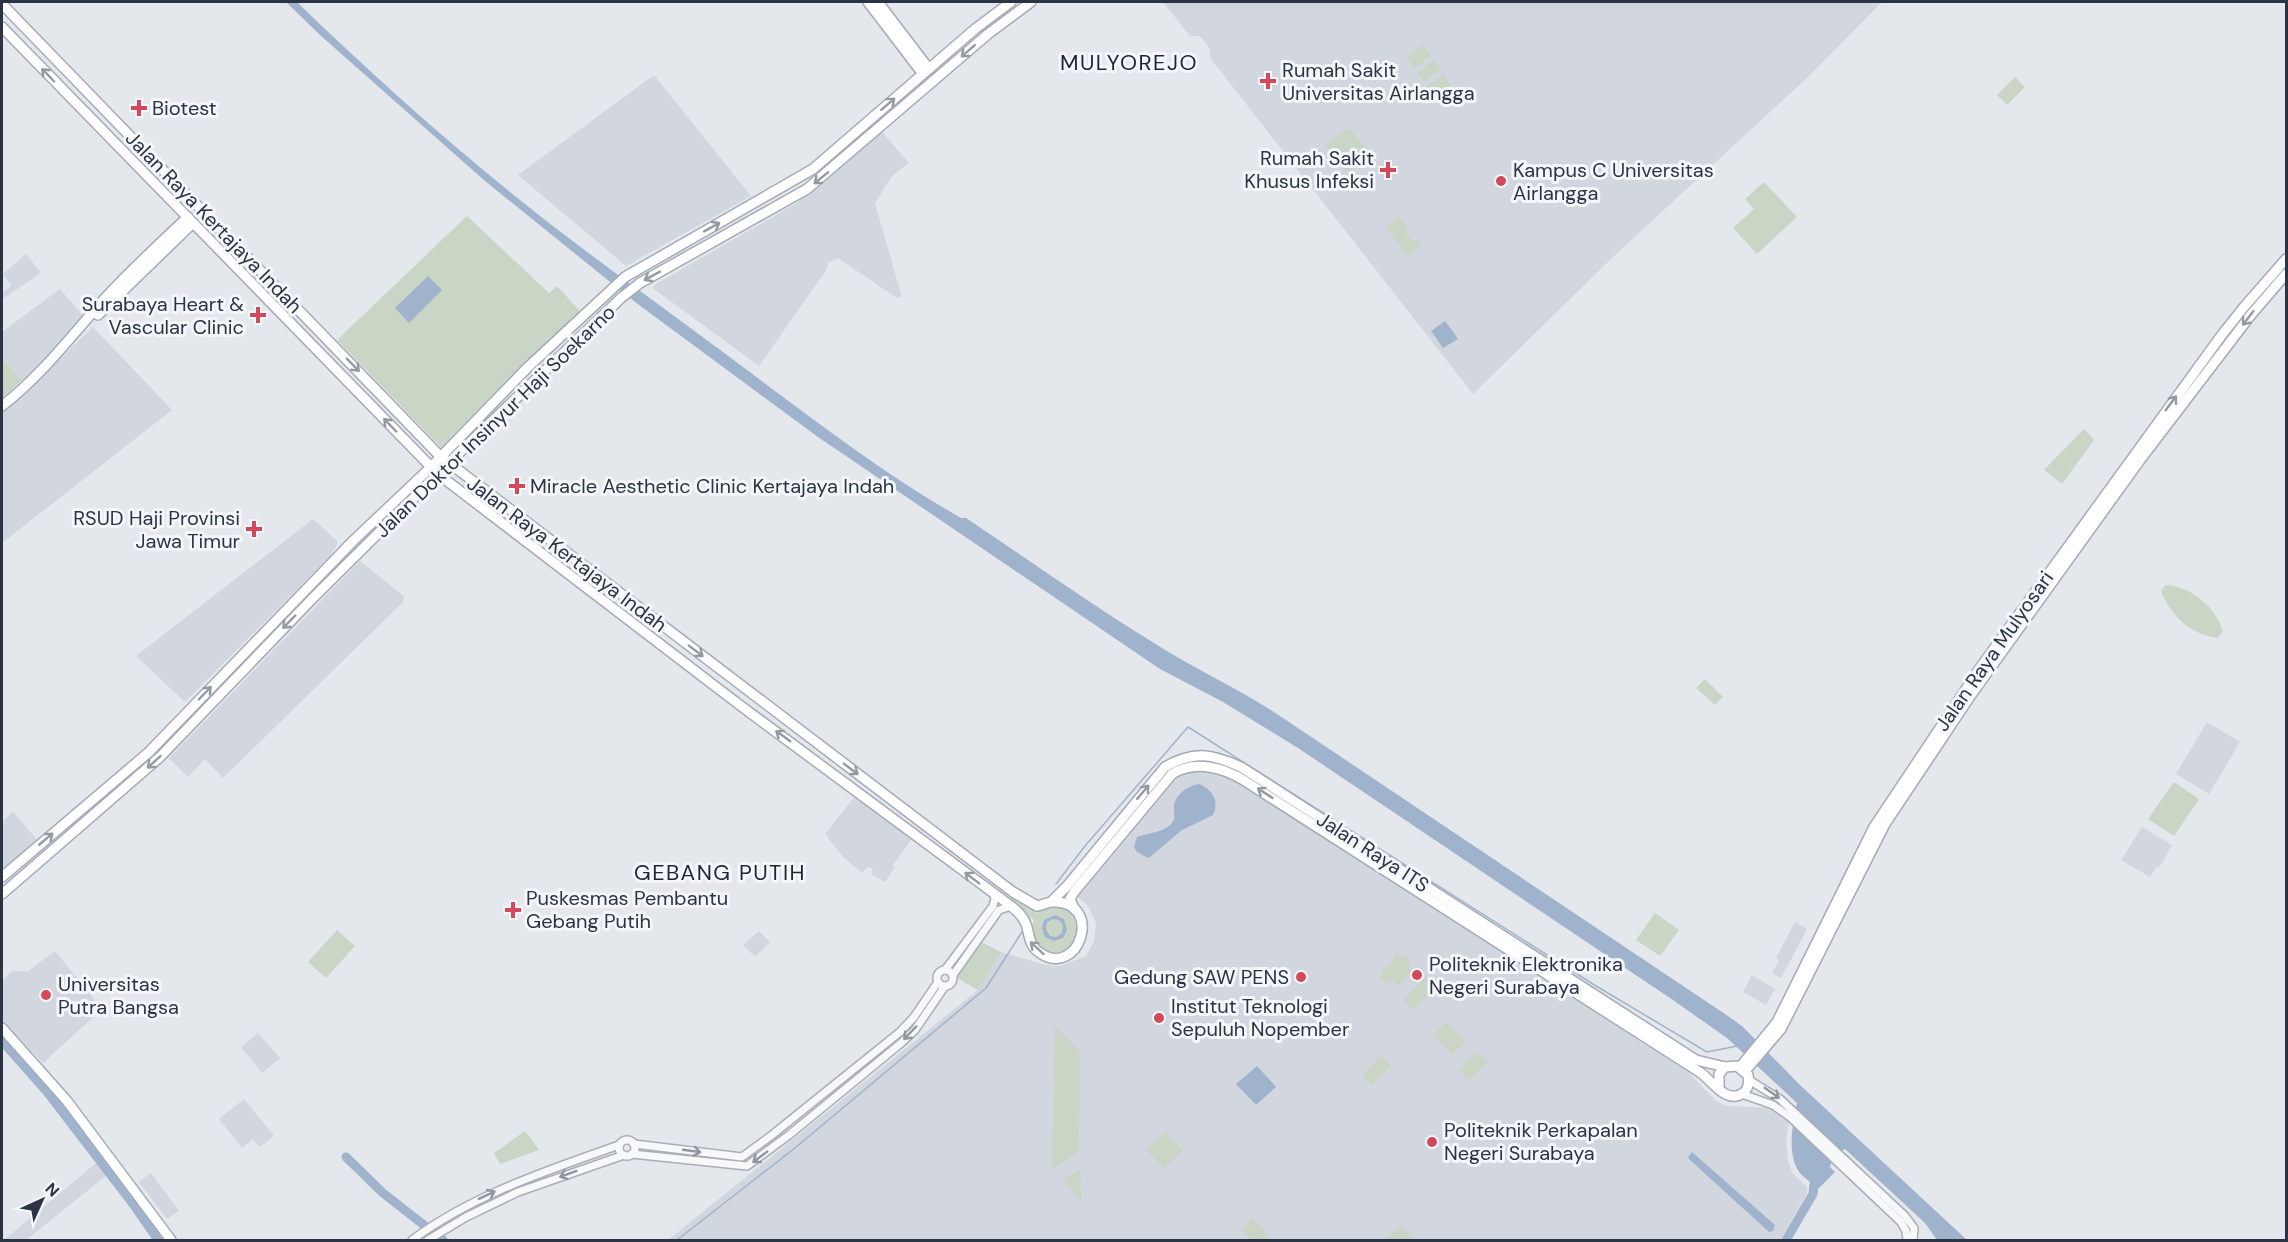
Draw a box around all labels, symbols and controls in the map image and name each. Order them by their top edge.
one-way arrow [961,44,976,58]
district label: MULYOREJO [1060,48,1198,77]
place label: Rumah Sakit Universitas Airlangga [1282,57,1475,106]
one-way arrow [41,68,55,83]
marker: Rumah Sakit Universitas Airlangga [1259,72,1277,90]
place label: Biotest [152,95,217,121]
one-way arrow [880,98,896,112]
marker: Biotest [130,99,148,117]
street label: Jalan Raya Kertajaya Indah [120,125,308,319]
place label: Rumah Sakit Khusus Infeksi [1244,145,1374,194]
place label: Kampus C Universitas Airlangga [1513,157,1714,206]
marker: Rumah Sakit Khusus Infeksi [1379,161,1397,179]
one-way arrow [813,172,829,185]
marker: Kampus C Universitas Airlangga [1494,174,1508,188]
one-way arrow [703,221,720,233]
one-way arrow [644,270,661,282]
place label: Surabaya Heart & Vascular Clinic [82,291,244,340]
street label: Jalan Doktor Insinyur Haji Soekarno [369,299,621,543]
marker: Surabaya Heart & Vascular Clinic [249,306,267,324]
one-way arrow [2242,310,2255,326]
one-way arrow [346,358,360,373]
one-way arrow [2165,395,2178,411]
one-way arrow [383,418,397,433]
street label: Jalan Raya Kertajaya Indah [462,470,672,638]
place label: Miracle Aesthetic Clinic Kertajaya Indah [530,473,894,499]
marker: Miracle Aesthetic Clinic Kertajaya Indah [508,477,526,495]
place label: RSUD Haji Provinsi Jawa Timur [73,505,240,554]
marker: RSUD Haji Provinsi Jawa Timur [245,520,263,538]
street label: Jalan Raya Mulyosari [1929,566,2059,736]
one-way arrow [282,615,297,630]
one-way arrow [688,644,704,657]
one-way arrow [198,686,212,701]
one-way arrow [775,730,791,742]
one-way arrow [147,755,162,769]
one-way arrow [843,762,859,775]
one-way arrow [1137,784,1150,800]
one-way arrow [1257,787,1274,799]
street label: Jalan Raya ITS [1312,806,1434,898]
one-way arrow [38,832,53,846]
district label: GEBANG PUTIH [634,858,806,887]
one-way arrow [965,871,981,884]
place label: Puskesmas Pembantu Gebang Putih [526,885,728,934]
marker: Puskesmas Pembantu Gebang Putih [504,901,522,919]
one-way arrow [1030,942,1046,956]
place label: Politeknik Elektronika Negeri Surabaya [1429,951,1623,1000]
place label: Gedung SAW PENS [1114,964,1289,990]
marker: Politeknik Elektronika Negeri Surabaya [1410,968,1424,982]
marker: Gedung SAW PENS [1294,970,1308,984]
place label: Universitas Putra Bangsa [58,971,179,1020]
marker: Universitas Putra Bangsa [39,988,53,1002]
place label: Institut Teknologi Sepuluh Nopember [1171,993,1349,1042]
marker: Institut Teknologi Sepuluh Nopember [1152,1011,1166,1025]
one-way arrow [903,1026,918,1041]
one-way arrow [1763,1087,1779,1099]
place label: Politeknik Perkapalan Negeri Surabaya [1444,1117,1638,1166]
marker: Politeknik Perkapalan Negeri Surabaya [1425,1135,1439,1149]
one-way arrow [681,1146,701,1157]
one-way arrow [752,1151,768,1163]
north arrow [12,1170,72,1230]
one-way arrow [559,1170,578,1181]
text: N [41,1178,64,1201]
one-way arrow [477,1189,495,1201]

